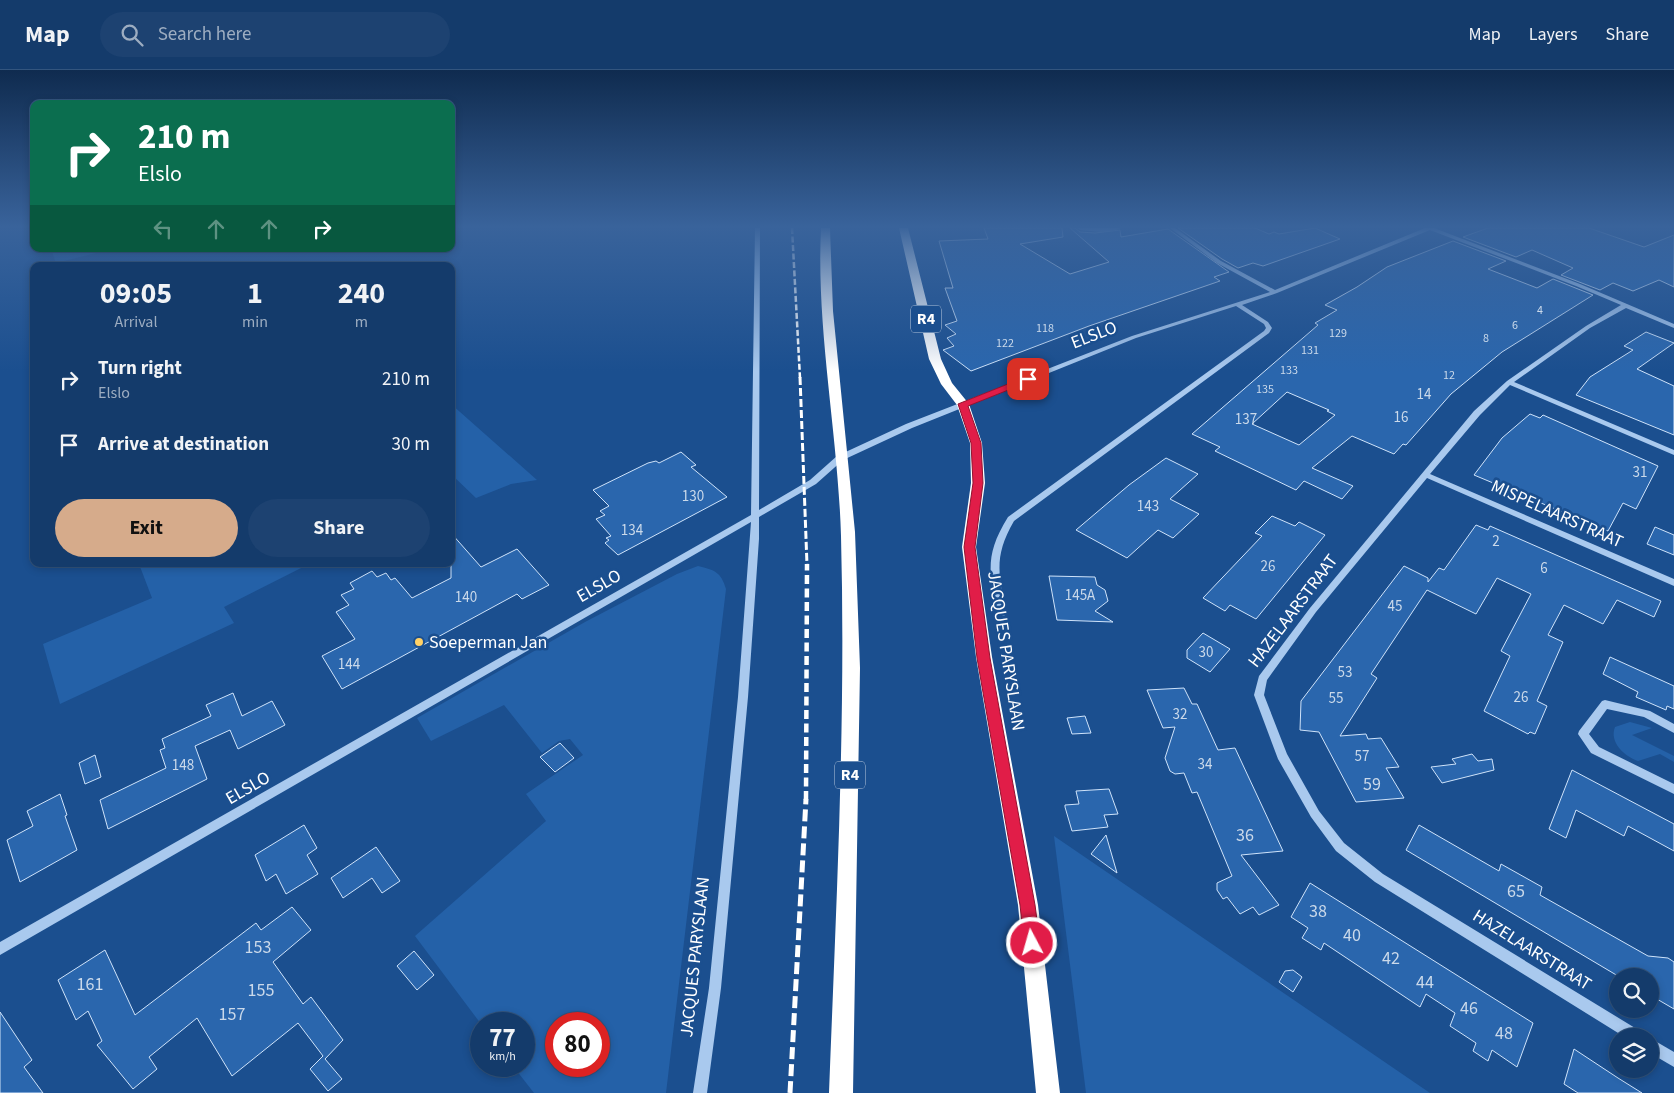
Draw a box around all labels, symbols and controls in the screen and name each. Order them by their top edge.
search box [100,12,450,57]
text: Map [25,17,70,52]
icon: search [118,21,146,49]
text: Search here [158,21,251,48]
text: Map [1469,22,1501,47]
text: Layers [1529,22,1578,47]
text: Share [1606,22,1649,47]
text: 210 m [138,112,230,162]
icon: right [55,120,120,185]
text: Elslo [138,158,182,190]
icon: left [149,215,177,243]
icon: ahead [202,215,230,243]
icon: ahead [255,215,283,243]
icon: right [308,215,336,243]
text: 09:05 [100,272,172,315]
text: 1 [247,272,263,315]
text: 240 [338,272,385,315]
house number: 4 [1537,302,1543,319]
road number: R4 [911,305,941,332]
text: Arrival [114,311,157,333]
text: min [242,311,268,333]
text: m [355,311,368,333]
street label: ELSLO [1067,315,1121,355]
house number: 6 [1512,317,1518,334]
house number: 118 [1036,320,1054,337]
house number: 129 [1329,325,1347,342]
house number: 8 [1483,330,1489,347]
house number: 122 [996,335,1014,352]
house number: 131 [1301,342,1319,359]
text: Turn right [98,355,182,382]
pin [1007,358,1049,400]
house number: 133 [1280,362,1298,379]
icon: arrive [1014,365,1042,393]
icon: right [55,366,83,394]
text: 210 m [382,366,430,393]
house number: 12 [1443,367,1455,384]
house number: 135 [1256,381,1274,398]
text: Elslo [98,382,130,404]
house number: 14 [1417,384,1432,405]
house number: 16 [1394,407,1408,428]
house number: 137 [1235,409,1257,430]
icon: arrive [55,431,83,459]
text: Arrive at destination [98,431,269,458]
text: 30 m [392,431,430,458]
house number: 31 [1633,462,1647,483]
street label: MISPELAARSTRAAT [1487,474,1627,555]
house number: 130 [682,486,704,507]
house number: 143 [1137,496,1159,517]
button: Exit [55,499,238,557]
button: Share [248,499,430,557]
house number: 134 [621,520,644,541]
house number: 2 [1492,531,1500,552]
street label: HAZELAARSTRAAT [1242,549,1344,673]
house number: 26 [1261,556,1275,577]
house number: 6 [1540,558,1548,579]
street label: ELSLO [572,563,626,609]
street label: JACQUES PARYSLAAN [981,569,1031,733]
house number: 145A [1065,585,1096,606]
house number: 140 [455,587,477,608]
house number: 45 [1388,596,1402,617]
place label: Soeperman Jan [429,630,547,655]
marker: Soeperman Jan [413,636,425,648]
house number: 30 [1199,642,1213,663]
house number: 144 [338,654,361,675]
house number: 53 [1338,662,1352,683]
house number: 26 [1514,687,1528,708]
house number: 55 [1329,688,1343,709]
house number: 32 [1173,704,1187,725]
house number: 57 [1355,746,1369,767]
house number: 34 [1198,754,1213,775]
house number: 148 [172,755,194,776]
road number: R4 [835,762,865,788]
street label: ELSLO [221,765,275,811]
house number: 59 [1363,772,1381,797]
house number: 36 [1236,823,1254,848]
street label: JACQUES PARYSLAAN [674,875,716,1039]
house number: 65 [1507,879,1525,904]
house number: 38 [1309,899,1327,924]
street label: HAZELAARSTRAAT [1468,903,1597,997]
position arrow [1005,916,1057,968]
house number: 40 [1343,923,1361,948]
house number: 153 [245,935,271,960]
house number: 42 [1382,946,1400,971]
map controls [1609,968,1659,1078]
button: search [1609,968,1659,1018]
house number: 44 [1416,970,1434,995]
house number: 161 [77,972,103,997]
house number: 155 [248,978,274,1003]
house number: 46 [1460,996,1478,1021]
house number: 157 [219,1002,245,1027]
speed limit sign: 80 [545,1012,610,1077]
text: 77 [489,1020,516,1056]
house number: 48 [1495,1021,1513,1046]
button: layers [1609,1028,1659,1078]
text: km/h [489,1048,516,1065]

